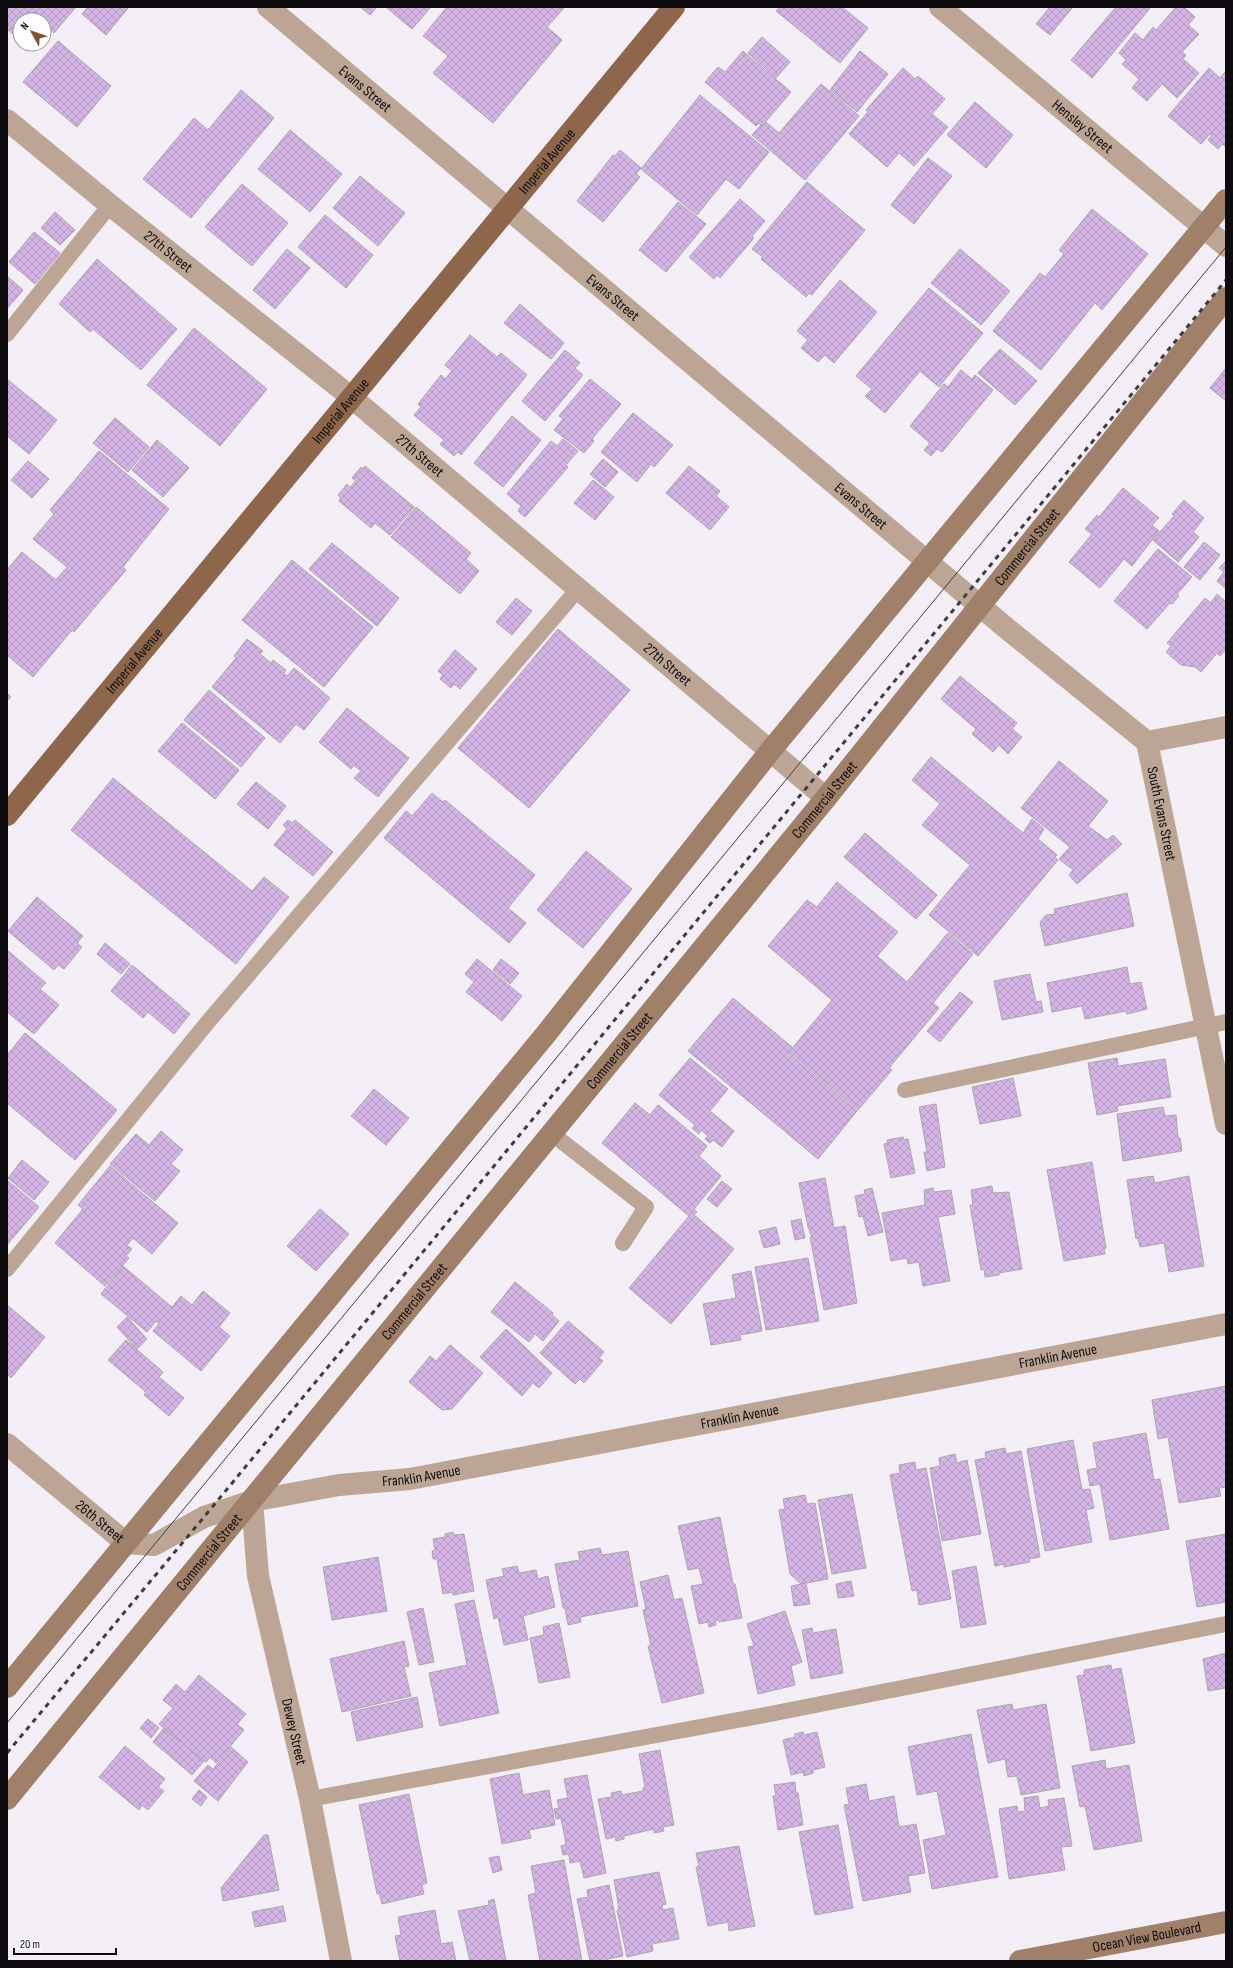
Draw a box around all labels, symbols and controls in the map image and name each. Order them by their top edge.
north arrow [12,12,52,52]
text: N [18,19,32,32]
street label: Evans Street [334,61,396,117]
street label: Hensley Street [1048,96,1117,158]
street label: Imperial Avenue [515,125,580,198]
street label: 27th Street [140,226,197,277]
street label: Evans Street [582,270,644,326]
street label: Imperial Avenue [308,374,374,448]
street label: 27th Street [392,430,448,482]
street label: Evans Street [830,479,891,534]
street label: Commercial Street [990,504,1064,590]
street label: Imperial Avenue [102,624,167,698]
street label: 27th Street [639,639,696,691]
street label: Commercial Street [788,757,862,843]
street label: South Evans Street [1142,765,1180,863]
street label: Commercial Street [583,1008,657,1093]
street label: Commercial Street [377,1259,452,1344]
street label: Franklin Avenue [1017,1340,1099,1373]
street label: Franklin Avenue [699,1400,780,1434]
street label: Franklin Avenue [381,1461,462,1491]
street label: 26th Street [71,1496,128,1548]
street label: Commercial Street [172,1510,247,1595]
street label: Dewey Street [277,1697,311,1767]
street label: Ocean View Boulevard [1091,1918,1203,1957]
scale bar [14,1930,116,1956]
text: 20 m [20,1937,40,1952]

